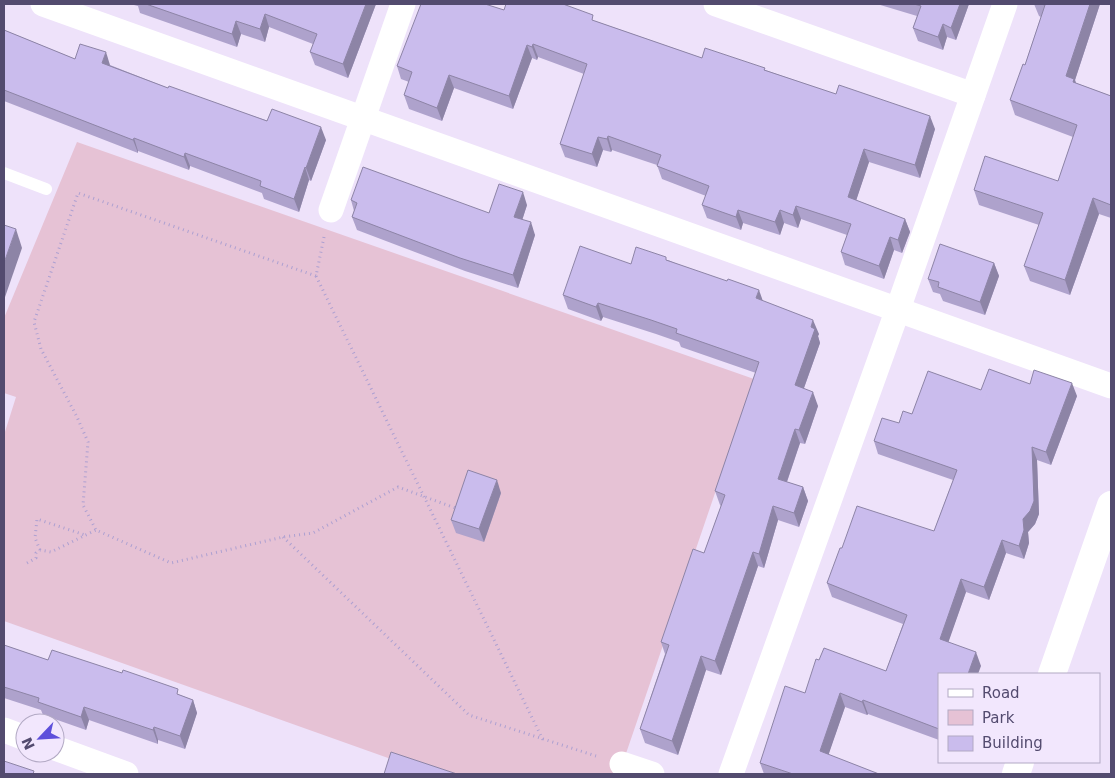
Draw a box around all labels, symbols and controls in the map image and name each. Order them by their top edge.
legend [938,673,1100,763]
text: Road [982,684,1020,702]
text: Park [982,709,1015,727]
north arrow [15,713,65,763]
text: Building [982,734,1043,752]
text: N [18,735,38,752]

